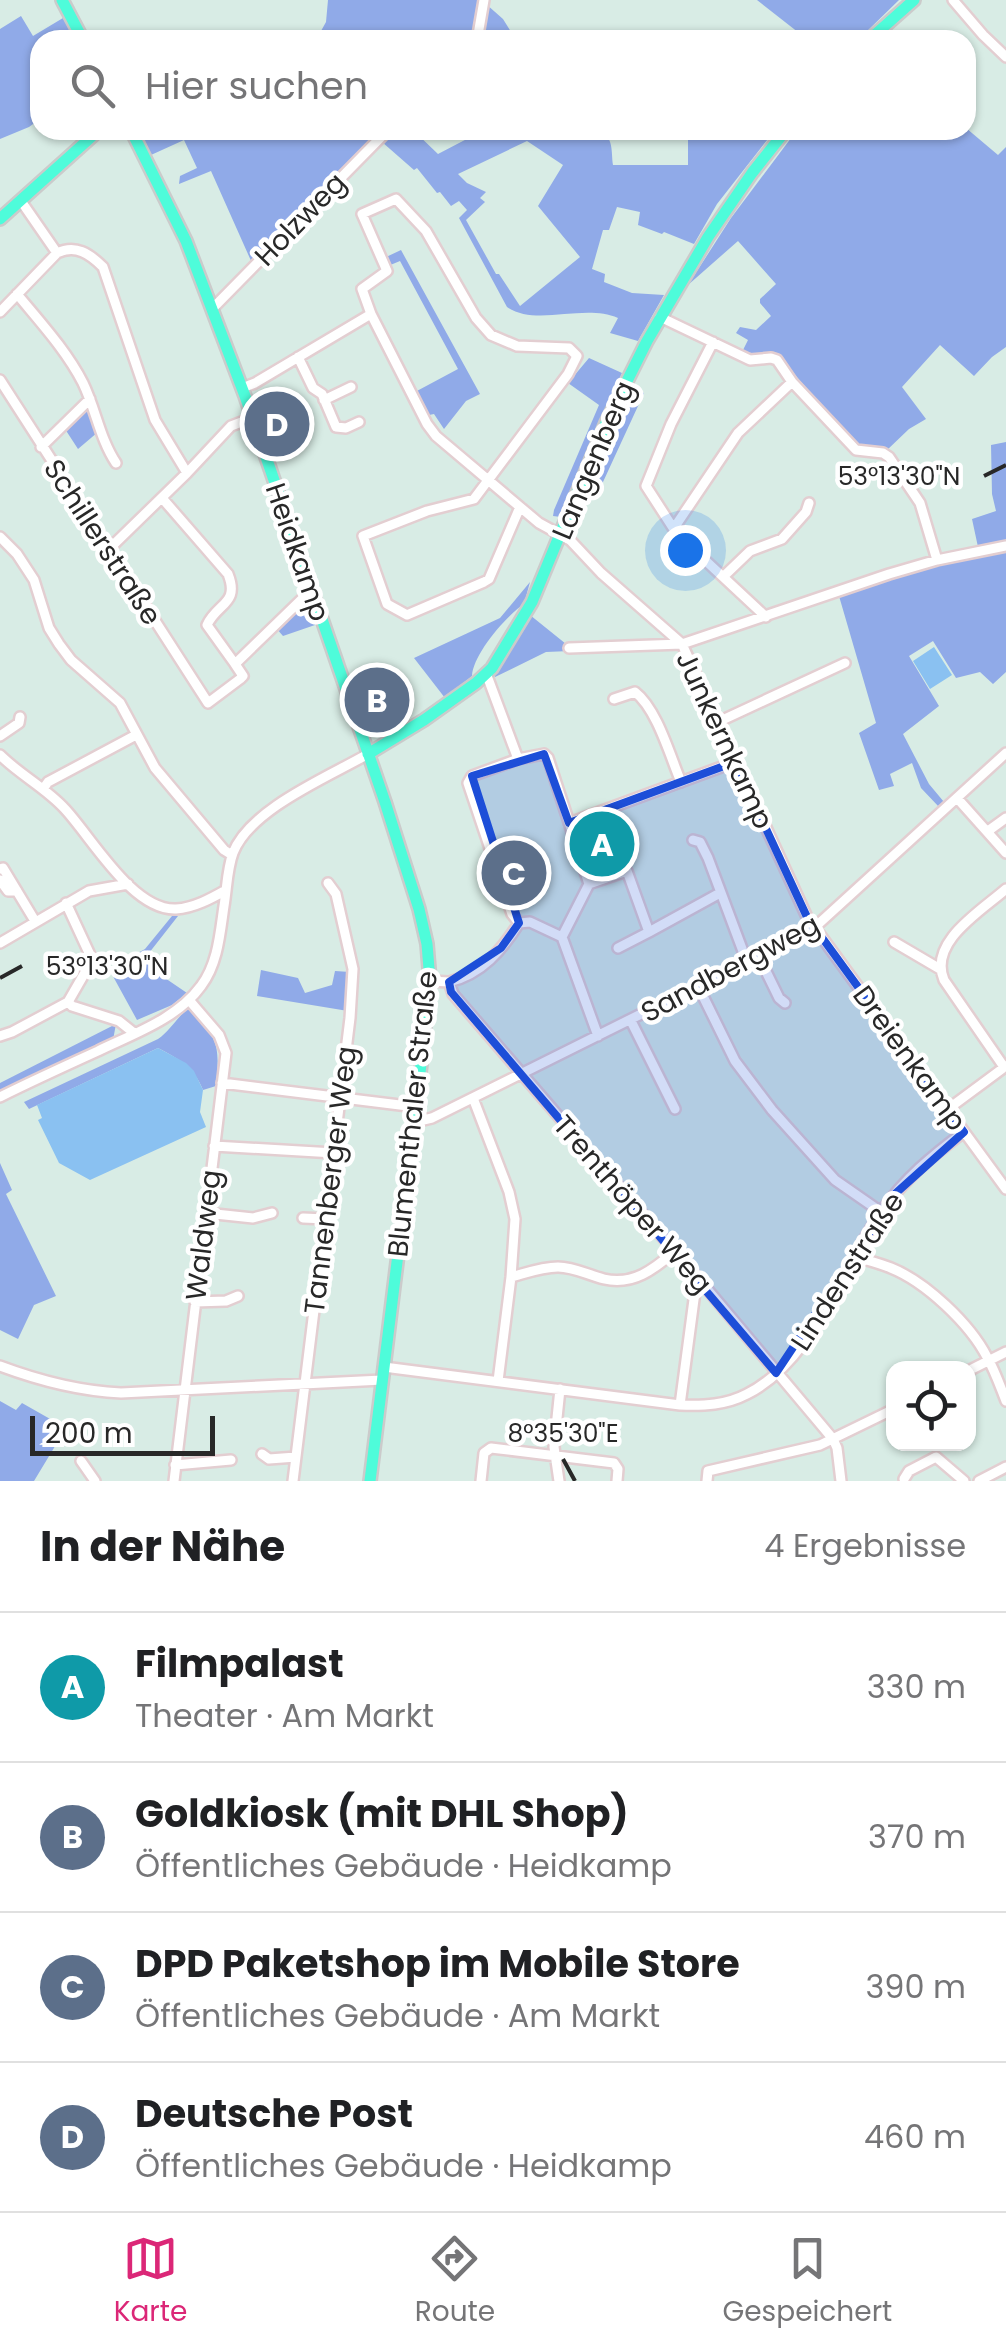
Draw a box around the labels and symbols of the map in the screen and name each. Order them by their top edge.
street label: Holzweg [246,164,355,275]
street label: Langenberg [543,375,644,546]
pin: D [244,386,310,462]
street label: Schillerstraße [34,452,171,633]
text: 53°13'30"N [838,459,960,494]
street label: Heidkamp [256,478,339,626]
your location [660,525,711,576]
street label: Junkernkamp [666,645,783,835]
pin: B [344,662,410,738]
pin: A [570,806,634,882]
pin: C [482,836,546,910]
street label: Sandbergweg [634,905,826,1032]
text: 53°13'30"N [46,949,168,984]
street label: Blumenthaler Straße [378,969,447,1259]
street label: Dreienkamp [844,978,976,1139]
street label: Tannenberger Weg [295,1044,366,1316]
street label: Trenthöper Weg [544,1107,721,1302]
street label: Waldweg [176,1168,231,1303]
street label: Lindenstraße [782,1184,913,1358]
scale bar [30,1411,215,1456]
text: 8°35'30"E [508,1416,618,1451]

